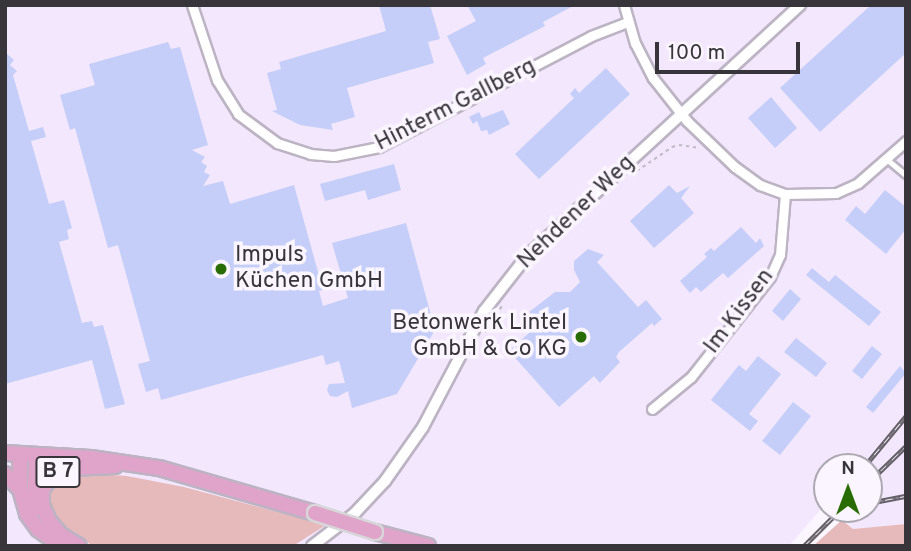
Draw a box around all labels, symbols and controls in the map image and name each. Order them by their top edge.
scale bar [659,28,804,72]
text: 100 m [668,40,725,67]
street label: Hinterm Gallberg [371,54,541,158]
street label: Nehdener Weg [513,150,641,276]
place label: Impuls Küchen GmbH [235,242,383,296]
marker: Impuls Küchen GmbH [213,261,229,277]
street label: Im Kissen [699,264,781,360]
place label: Betonwerk Lintel GmbH & Co KG [392,310,567,364]
marker: Betonwerk Lintel GmbH & Co KG [573,329,589,345]
north arrow [813,453,883,523]
road number: B 7 [35,454,81,490]
text: N [841,457,855,481]

